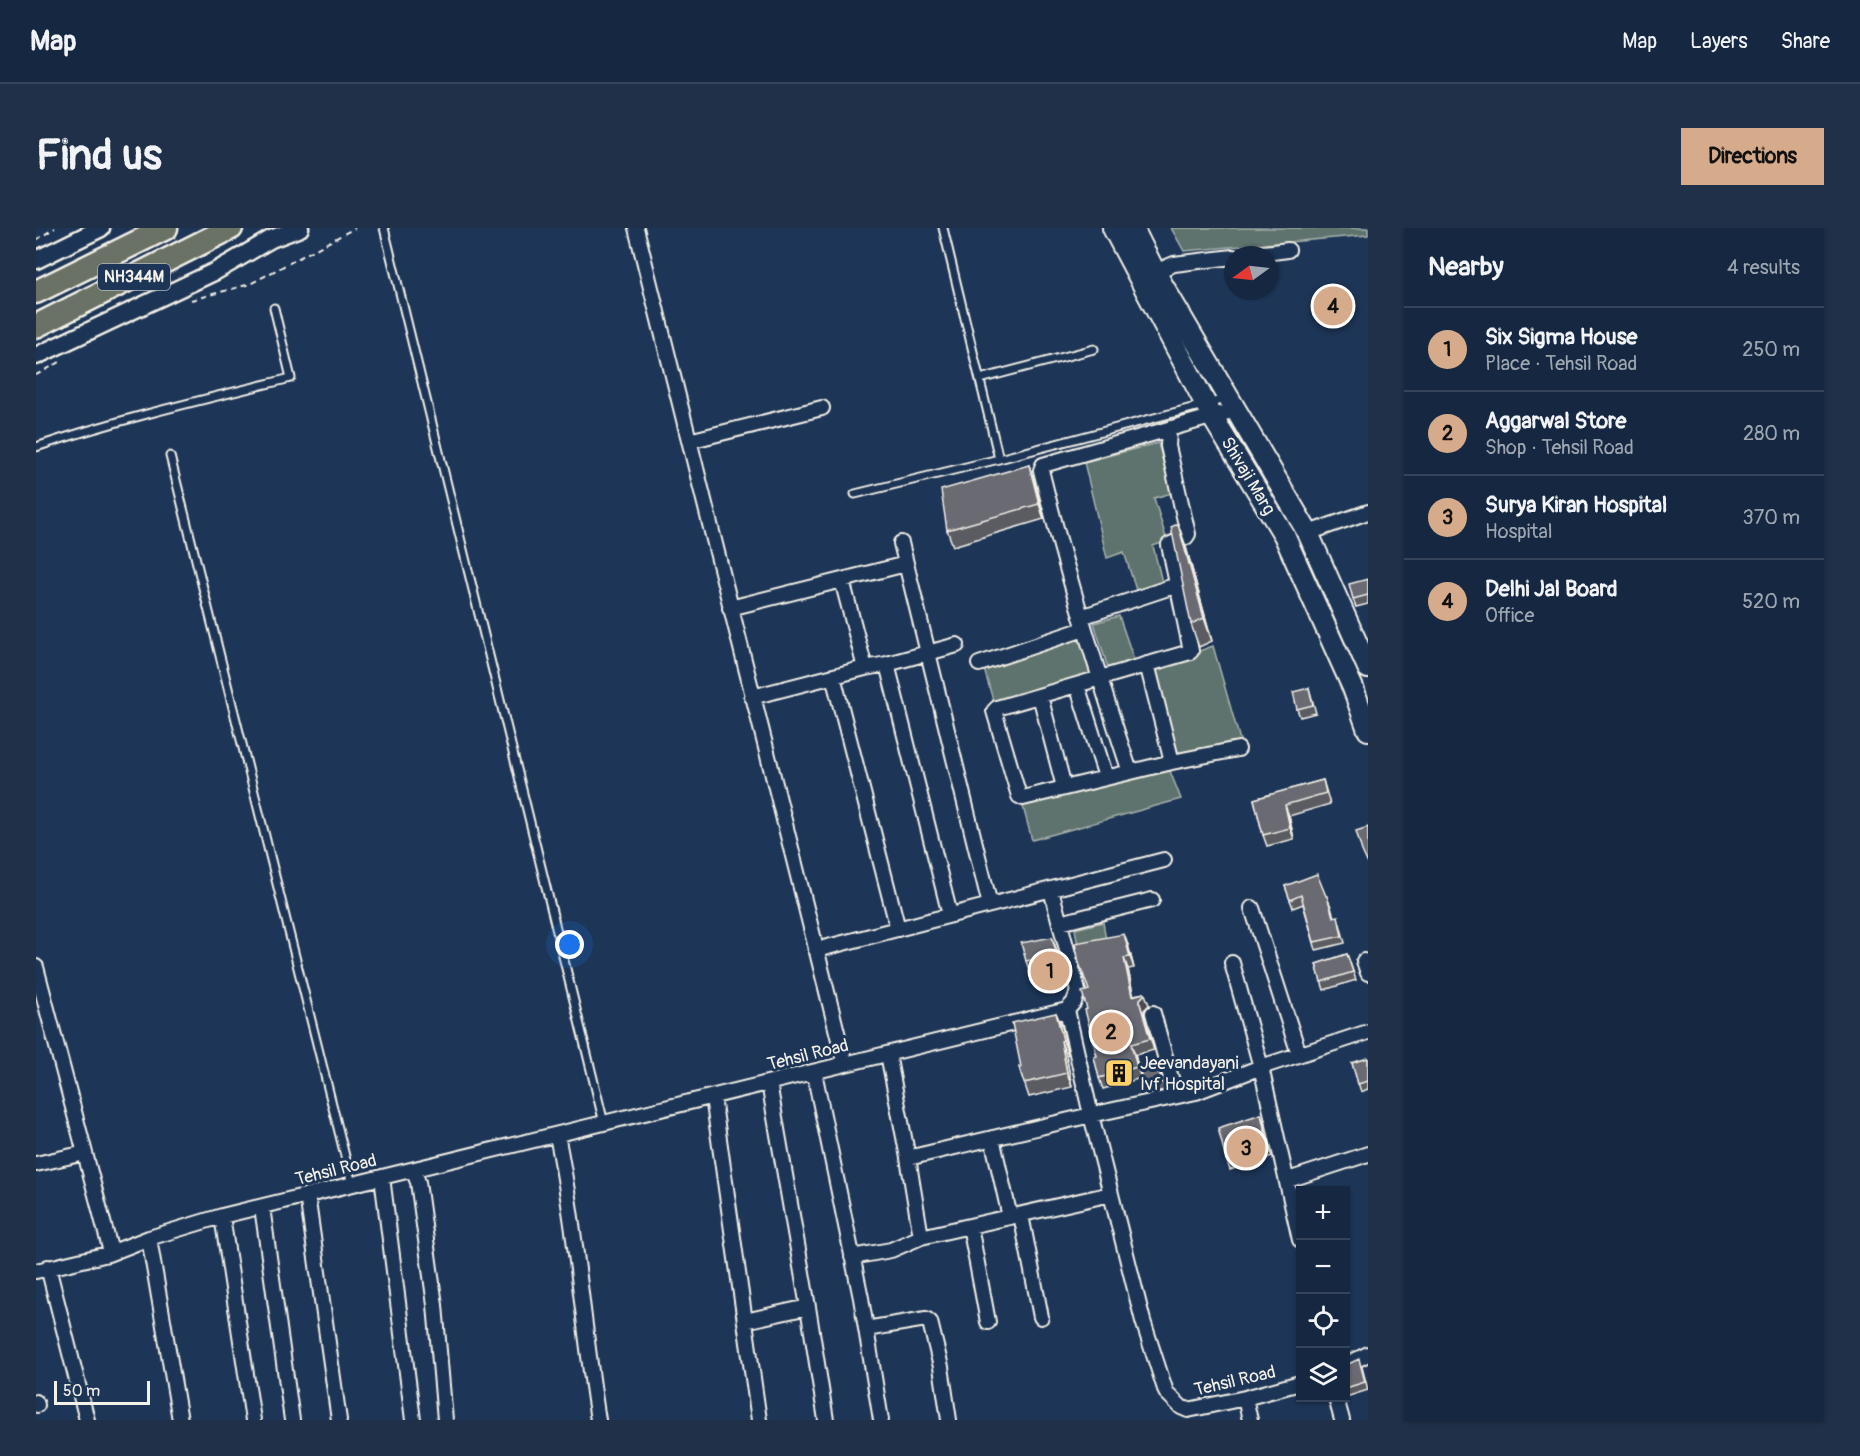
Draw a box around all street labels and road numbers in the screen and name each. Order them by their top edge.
road number: NH344M [98,264,170,290]
street label: Shivaji Marg [1216,433,1280,519]
street label: Tehsil Road [765,1034,851,1076]
street label: Tehsil Road [293,1149,379,1191]
street label: Tehsil Road [1192,1360,1278,1402]

